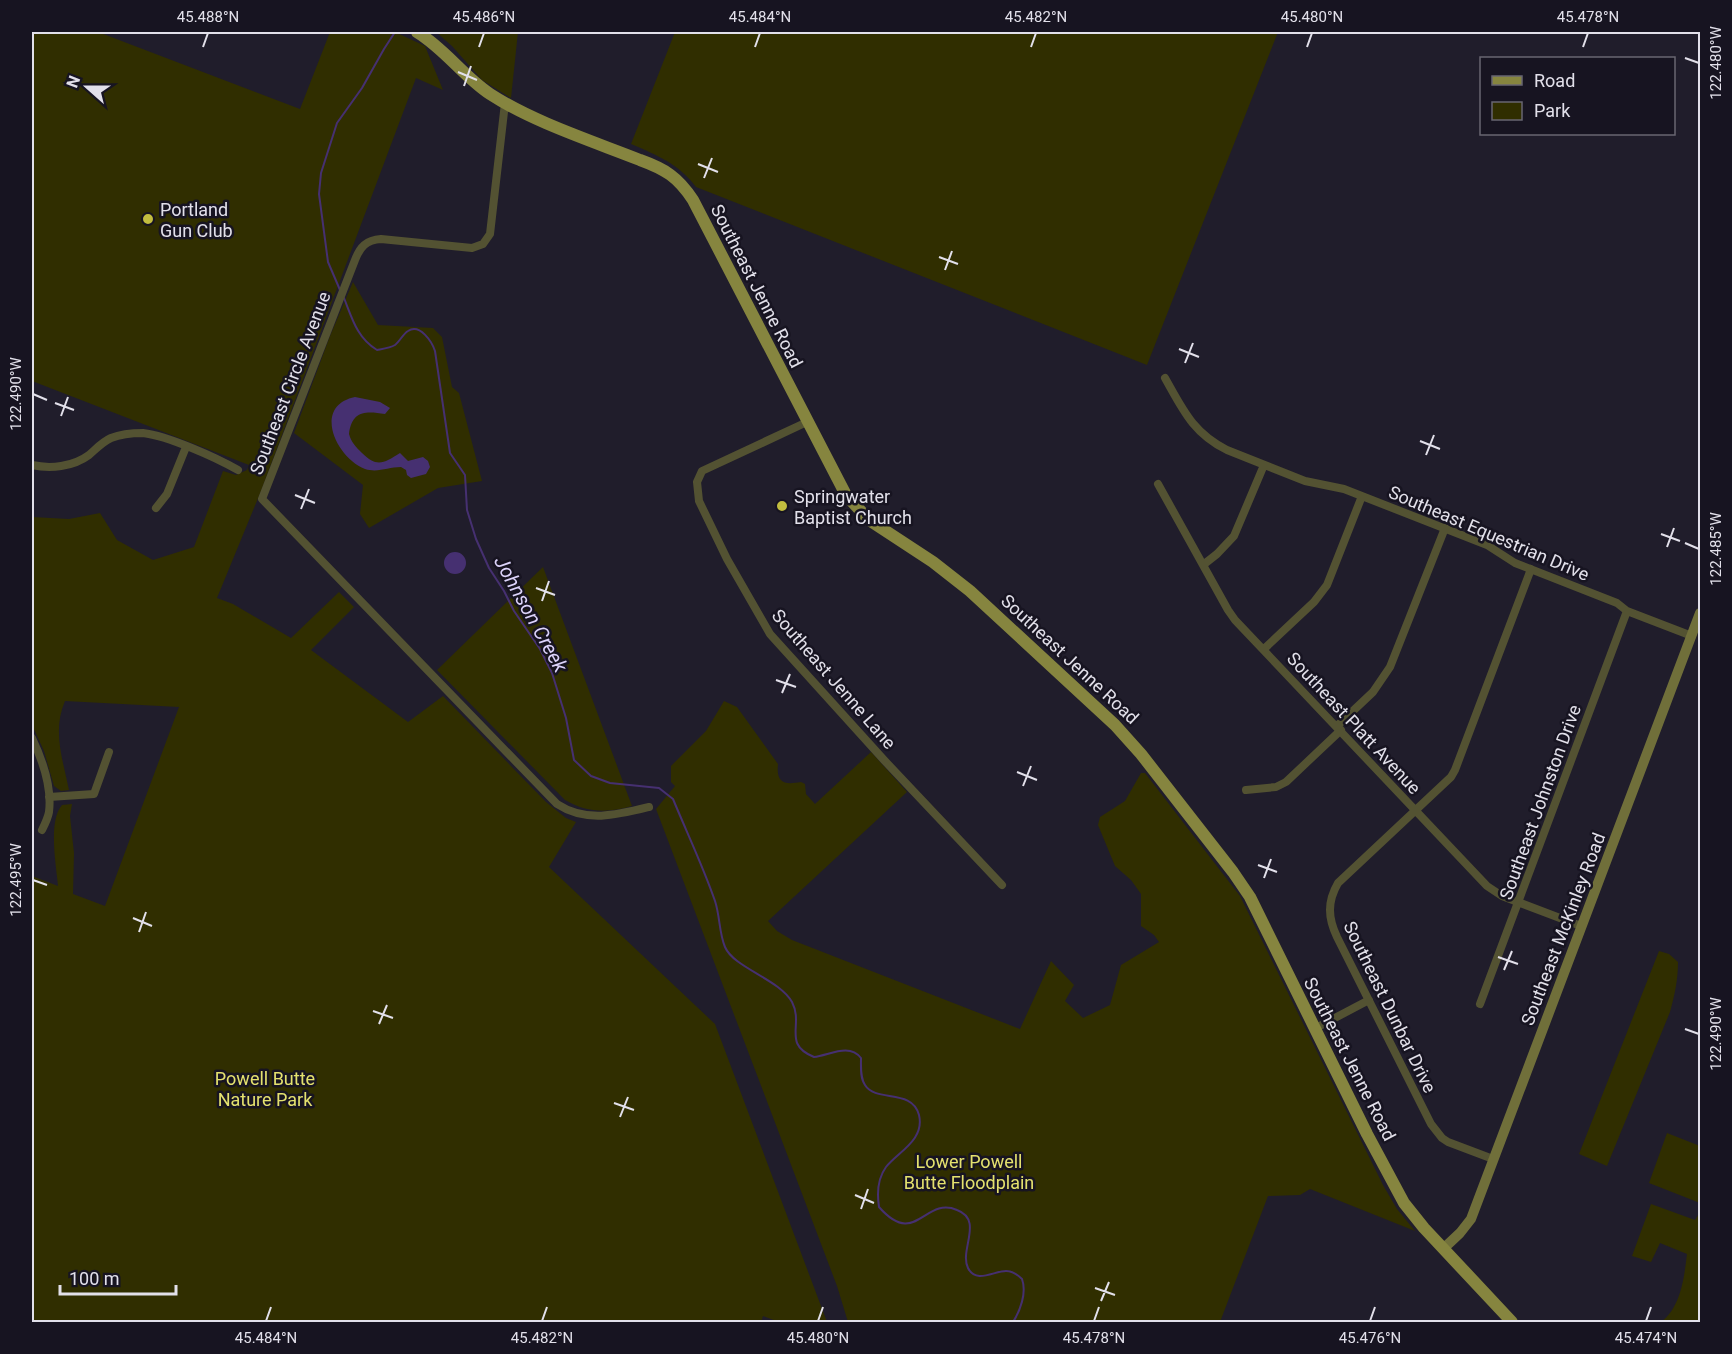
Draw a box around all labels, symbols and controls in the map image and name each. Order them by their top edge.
text: 45.488°N [177,8,239,26]
text: 45.486°N [453,8,515,26]
text: 45.484°N [729,8,791,26]
text: 45.482°N [1005,8,1067,26]
text: 45.480°N [1281,8,1343,26]
text: 45.478°N [1557,8,1619,26]
text: 122.480°W [1707,26,1725,100]
north arrow [57,57,117,117]
legend [1480,57,1675,135]
text: Road [1534,70,1575,91]
text: N [63,73,84,90]
text: Park [1534,100,1571,121]
place label: Portland Gun Club [160,199,233,241]
street label: Southeast Jenne Road [707,201,807,371]
marker: Portland Gun Club [141,212,155,226]
street label: Southeast Circle Avenue [245,289,335,477]
text: 122.490°W [7,357,25,431]
street label: Southeast Equestrian Drive [1386,481,1592,585]
place label: Springwater Baptist Church [794,486,912,528]
marker: Springwater Baptist Church [775,499,789,513]
text: 122.485°W [1707,512,1725,586]
water label: Johnson Creek [489,552,573,677]
street label: Southeast Jenne Road [997,590,1143,728]
street label: Southeast Jenne Lane [768,605,900,753]
street label: Southeast Platt Avenue [1283,648,1425,798]
street label: Southeast Johnston Drive [1495,702,1585,902]
street label: Southeast McKinley Road [1517,830,1609,1028]
text: 122.495°W [7,843,25,917]
street label: Southeast Dunbar Drive [1339,918,1441,1096]
street label: Southeast Jenne Road [1300,974,1400,1144]
text: 122.490°W [1707,997,1725,1071]
park label: Powell Butte Nature Park [215,1068,315,1110]
park label: Lower Powell Butte Floodplain [904,1151,1034,1193]
scale bar [60,1258,176,1296]
text: 100 m [69,1268,120,1289]
text: 45.484°N [235,1329,297,1347]
text: 45.482°N [511,1329,573,1347]
text: 45.480°N [787,1329,849,1347]
text: 45.478°N [1063,1329,1125,1347]
text: 45.476°N [1339,1329,1401,1347]
text: 45.474°N [1615,1329,1677,1347]

